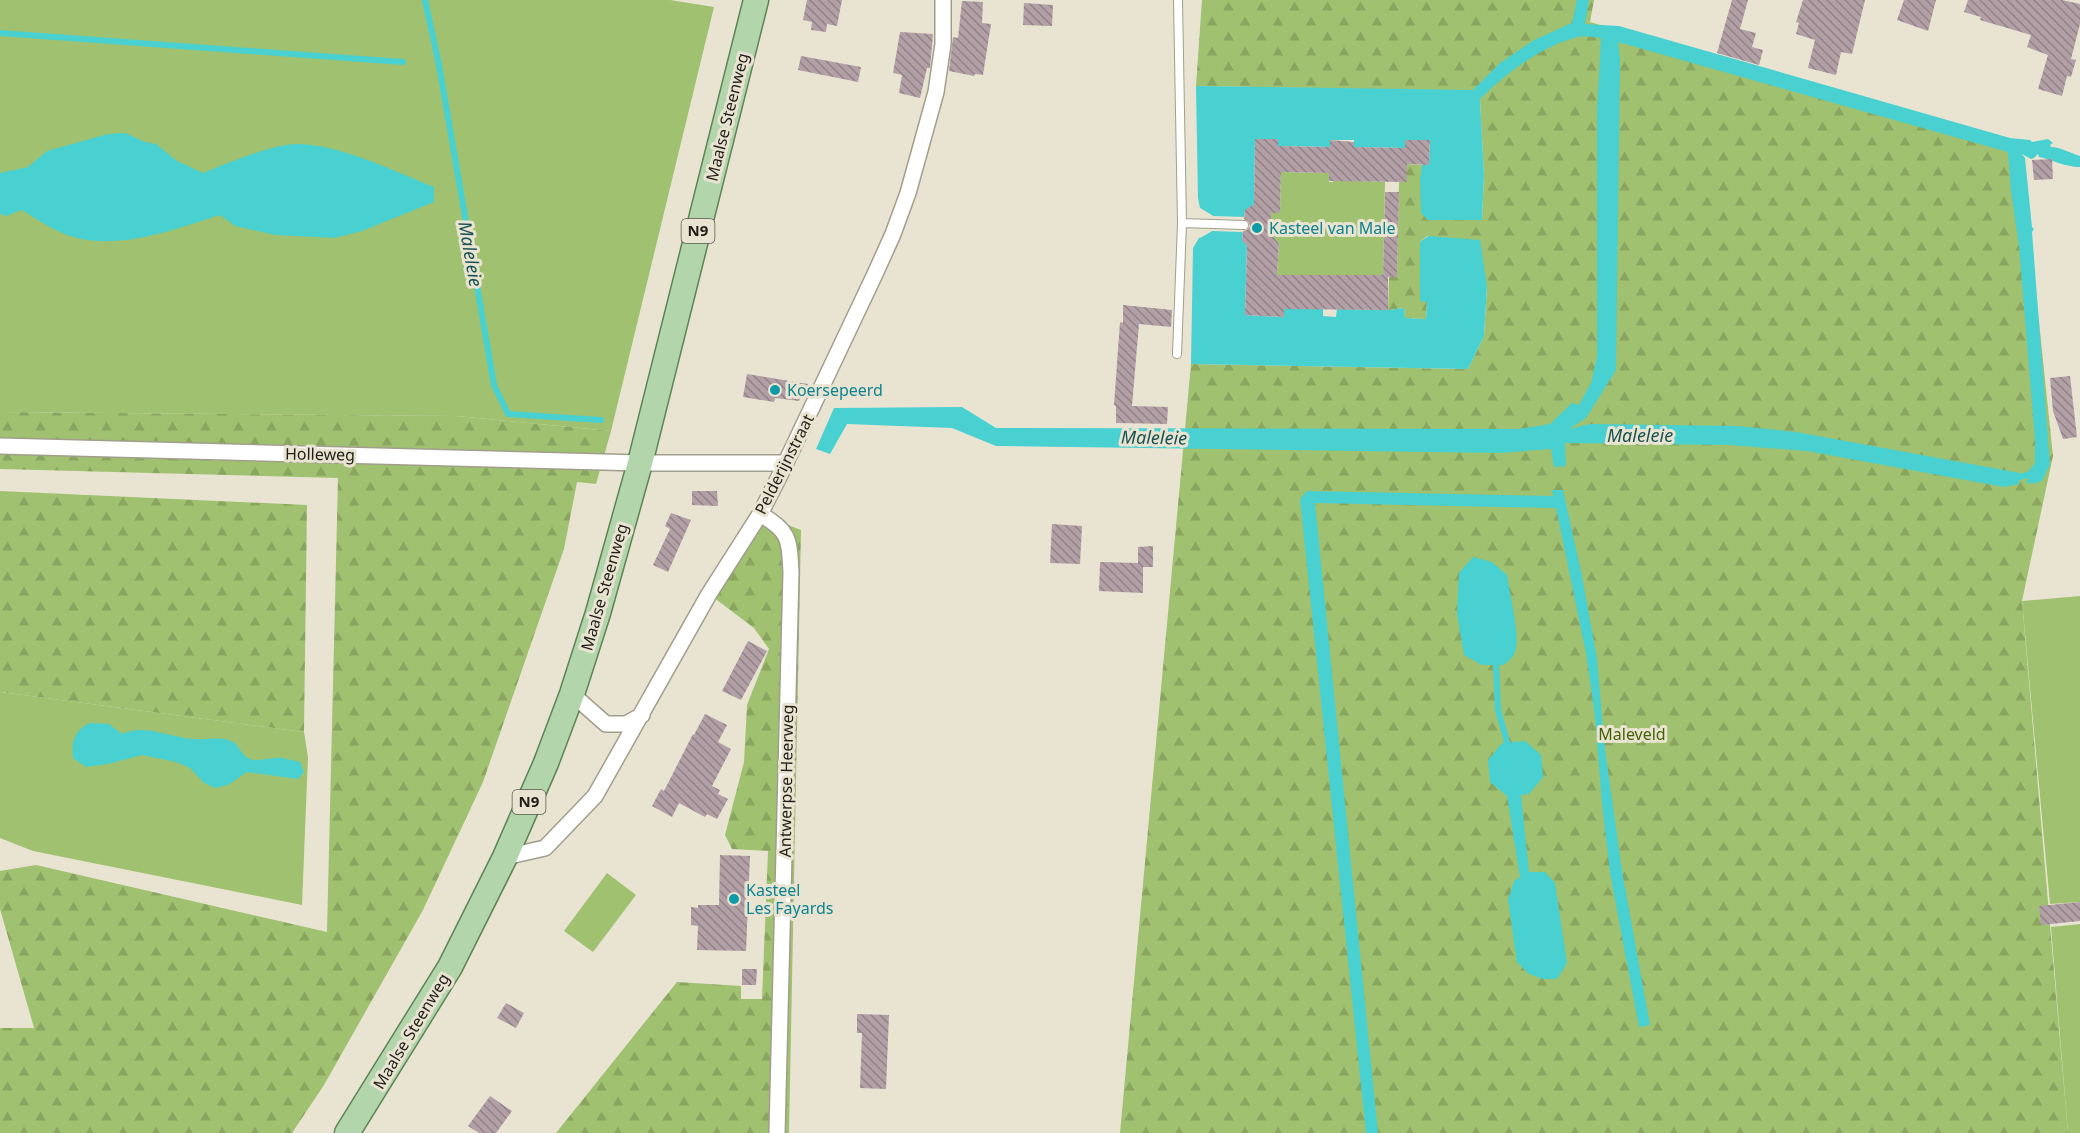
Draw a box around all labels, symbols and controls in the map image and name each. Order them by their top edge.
street label: Maalse Steenweg [700,51,754,183]
place label: Kasteel van Male [1269,217,1395,239]
water label: Maleleie [453,219,489,289]
road number: N9 [682,219,714,243]
marker: Kasteel van Male [1250,221,1264,235]
place label: Koersepeerd [787,379,883,401]
marker: Koersepeerd [768,383,782,397]
street label: Pelderijnstraat [749,410,819,518]
water label: Maleleie [1607,423,1673,447]
water label: Maleleie [1121,424,1187,450]
street label: Holleweg [285,442,355,466]
street label: Maalse Steenweg [575,521,633,653]
street label: Antwerpse Heerweg [774,704,798,858]
park label: Maleveld [1598,723,1666,745]
road number: N9 [512,790,546,814]
place label: Kasteel Les Fayards [746,879,833,919]
marker: Kasteel Les Fayards [727,892,741,906]
street label: Maalse Steenweg [368,969,454,1093]

